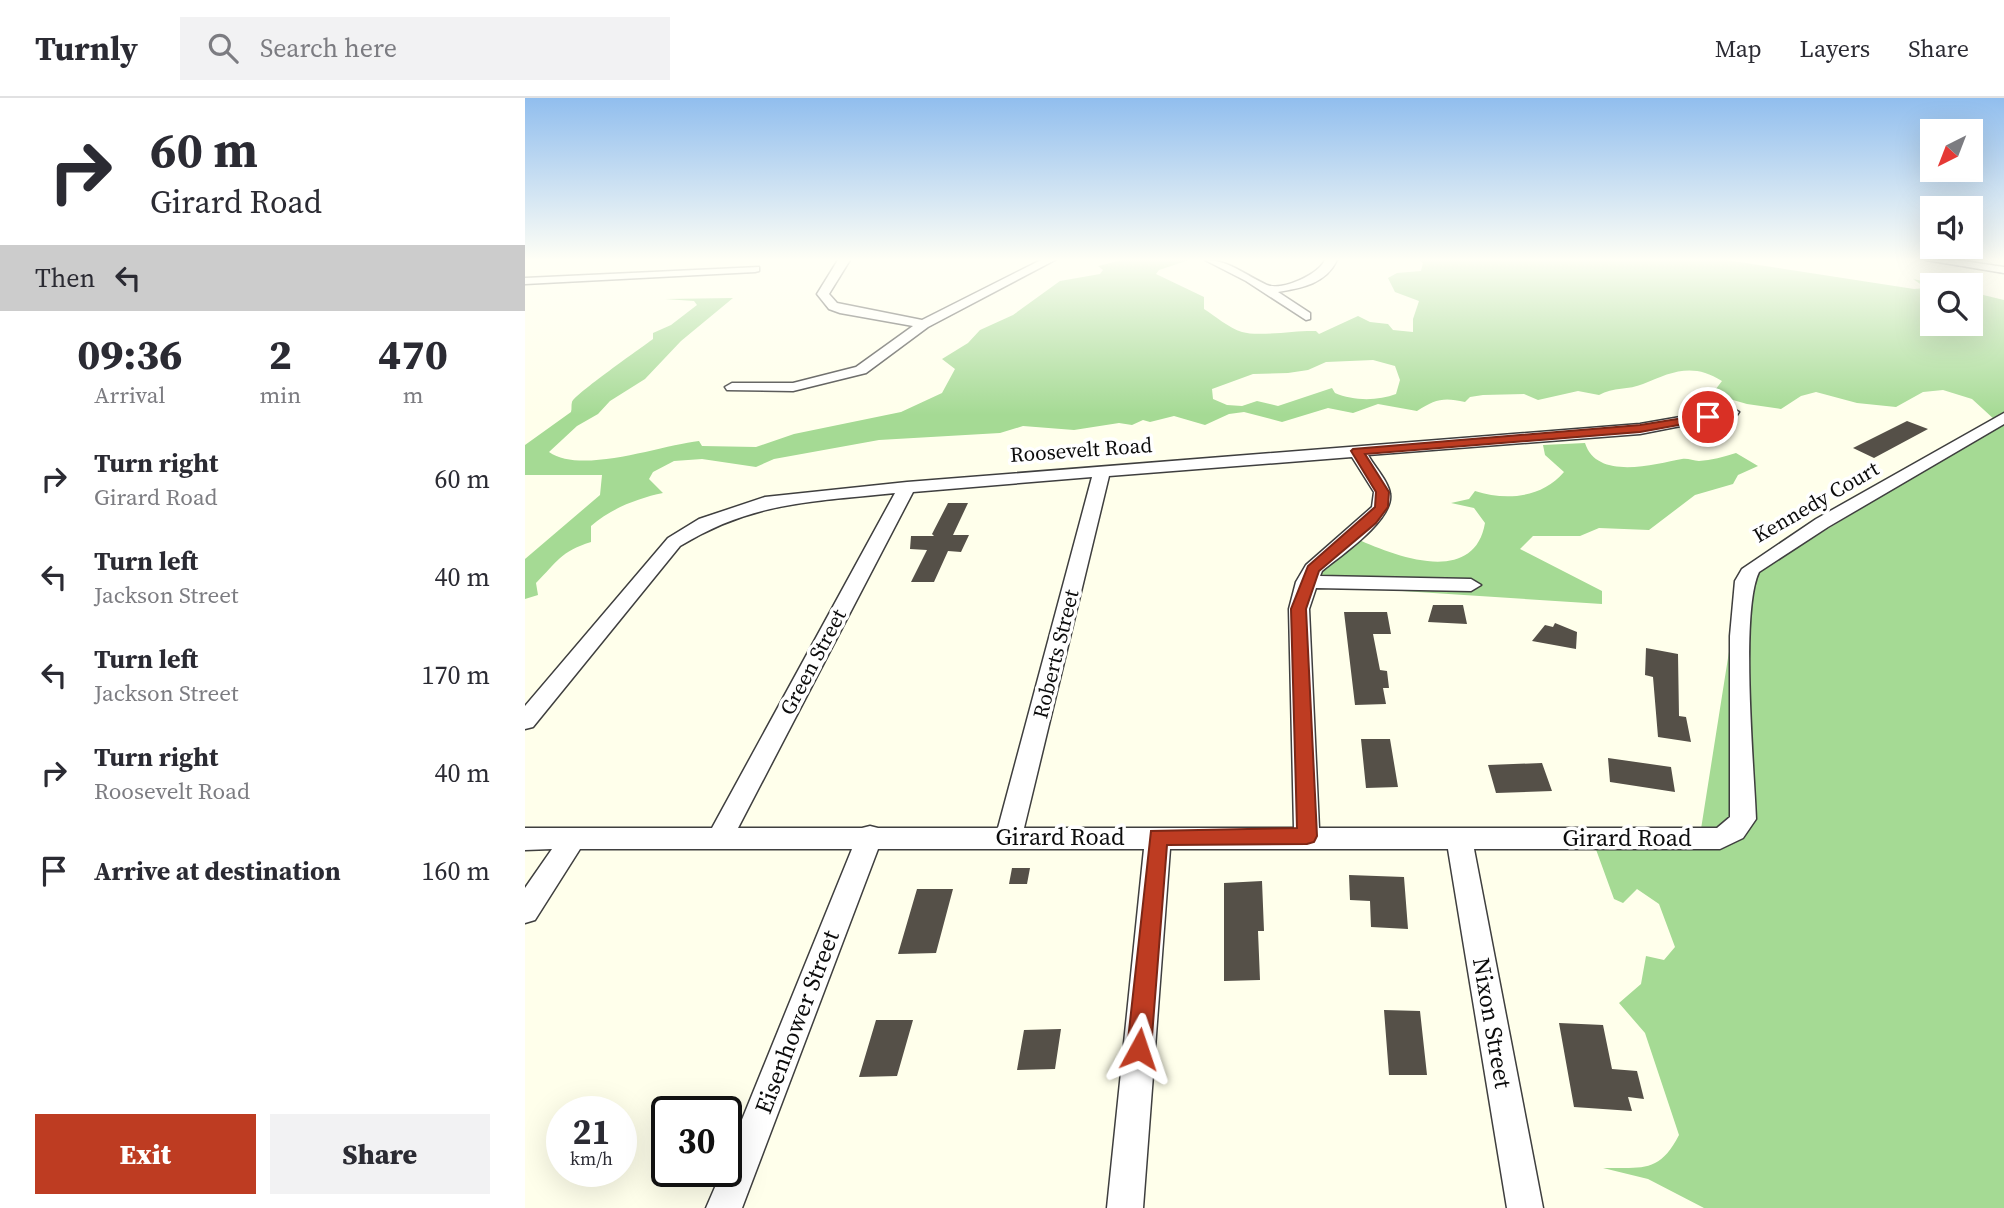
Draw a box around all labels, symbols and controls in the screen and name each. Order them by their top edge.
search box [180,17,670,80]
text: Turnly [35,26,138,71]
icon: search [204,29,242,67]
text: Search here [260,30,397,66]
text: Map [1715,32,1762,65]
text: Layers [1800,32,1870,65]
text: Share [1908,32,1969,65]
text: 60 m [150,116,258,183]
north arrow [1920,119,1983,182]
map controls [1920,119,1983,336]
icon: right [35,126,126,217]
text: Girard Road [150,180,322,224]
button: sound [1920,196,1983,259]
icon: left [109,259,147,297]
text: Then [35,260,95,296]
button: search [1920,273,1983,336]
text: 09:36 [77,325,182,383]
text: 2 [269,325,292,383]
text: 470 [378,325,448,383]
text: Arrival [94,379,165,411]
text: min [260,379,301,411]
text: m [403,379,423,411]
pin [1678,387,1738,447]
icon: arrive [1689,398,1727,436]
street label: Roosevelt Road [1009,430,1153,469]
text: Turn right [94,445,218,481]
street label: Kennedy Court [1748,454,1884,549]
icon: right [35,460,73,498]
text: 60 m [435,461,490,497]
text: Girard Road [94,481,218,513]
text: Turn left [94,543,198,579]
icon: left [35,558,73,596]
text: 40 m [435,559,490,595]
text: Jackson Street [94,579,238,611]
street label: Roberts Street [1025,586,1086,721]
street label: Green Street [772,603,853,720]
text: Turn left [94,641,198,677]
icon: left [35,656,73,694]
text: 170 m [422,657,490,693]
text: Jackson Street [94,677,238,709]
text: Turn right [94,739,218,775]
icon: right [35,754,73,792]
text: 40 m [435,755,490,791]
text: Roosevelt Road [94,775,250,807]
street label: Girard Road [996,820,1125,853]
street label: Girard Road [1563,821,1692,854]
icon: arrive [35,852,73,890]
text: Arrive at destination [94,853,341,889]
text: 160 m [422,853,490,889]
street label: Eisenhower Street [746,925,847,1118]
street label: Nixon Street [1465,955,1520,1091]
position arrow [1102,1012,1176,1086]
speed limit sign: 30 [651,1096,742,1187]
text: 21 [573,1108,610,1156]
button: Exit [35,1114,256,1194]
button: Share [270,1114,490,1194]
text: km/h [570,1146,613,1171]

